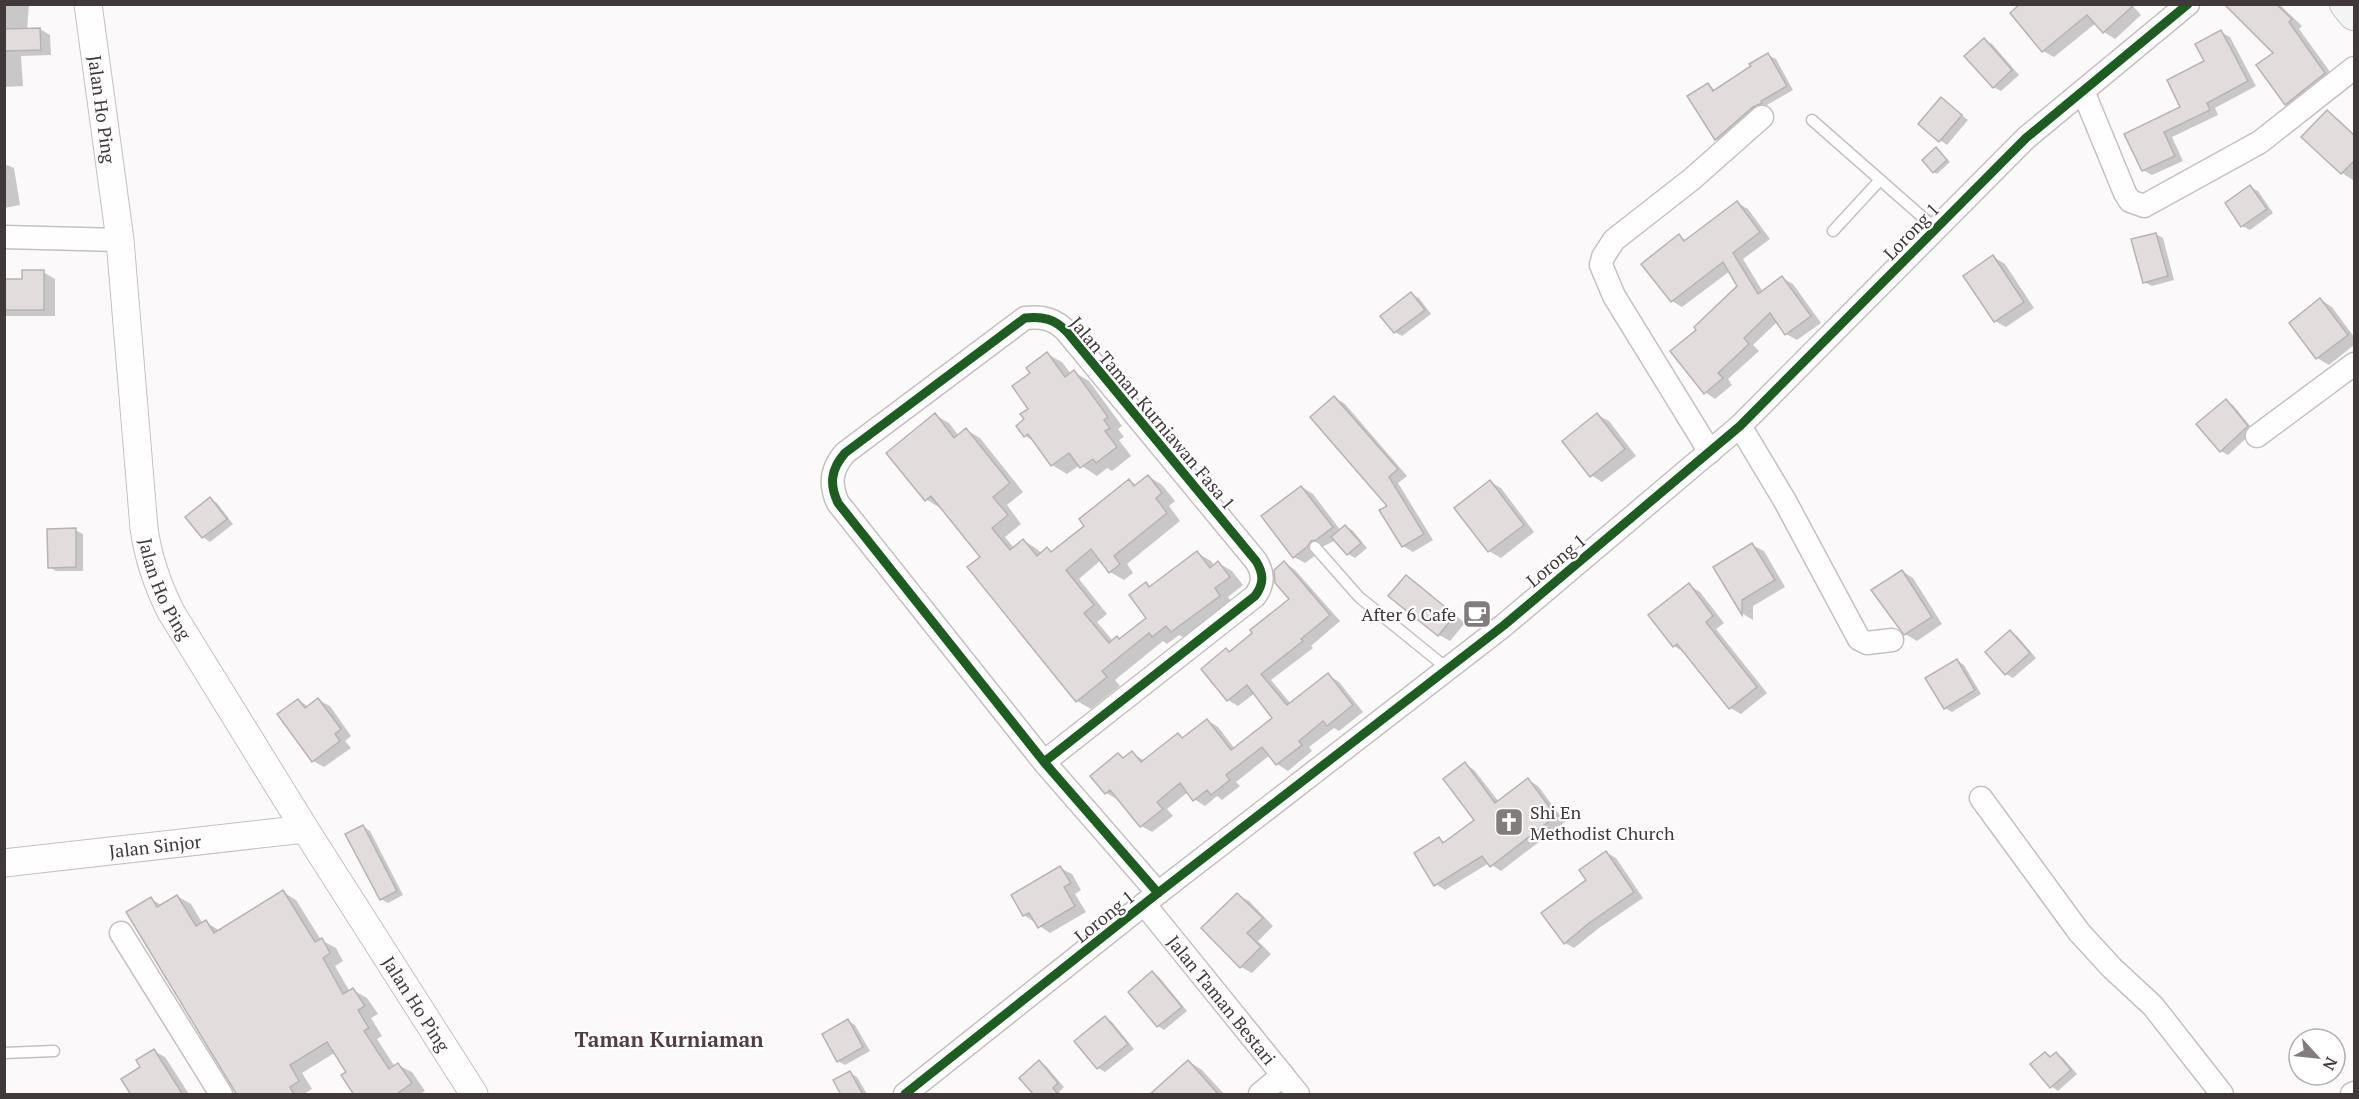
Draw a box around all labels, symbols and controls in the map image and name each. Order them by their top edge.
street label: Jalan Ho Ping [83,54,122,165]
street label: Lorong 1 [1878,197,1944,265]
street label: Jalan Taman Kurniawan Fasa 1 [1065,311,1241,515]
street label: Lorong 1 [1521,528,1591,592]
street label: Jalan Ho Ping [134,536,198,645]
cafe icon: After 6 Cafe [1461,598,1493,630]
place label: After 6 Cafe [1361,602,1456,626]
place label: Shi En Methodist Church [1530,800,1675,845]
church icon: Shi En Methodist Church [1493,806,1525,838]
street label: Jalan Sinjor [108,829,203,863]
street label: Lorong 1 [1069,884,1139,948]
street label: Jalan Taman Bestari [1162,930,1282,1070]
street label: Jalan Ho Ping [377,951,456,1056]
district label: Taman Kurniaman [574,1025,764,1053]
north arrow [2287,1027,2347,1087]
text: N [2318,1053,2343,1074]

